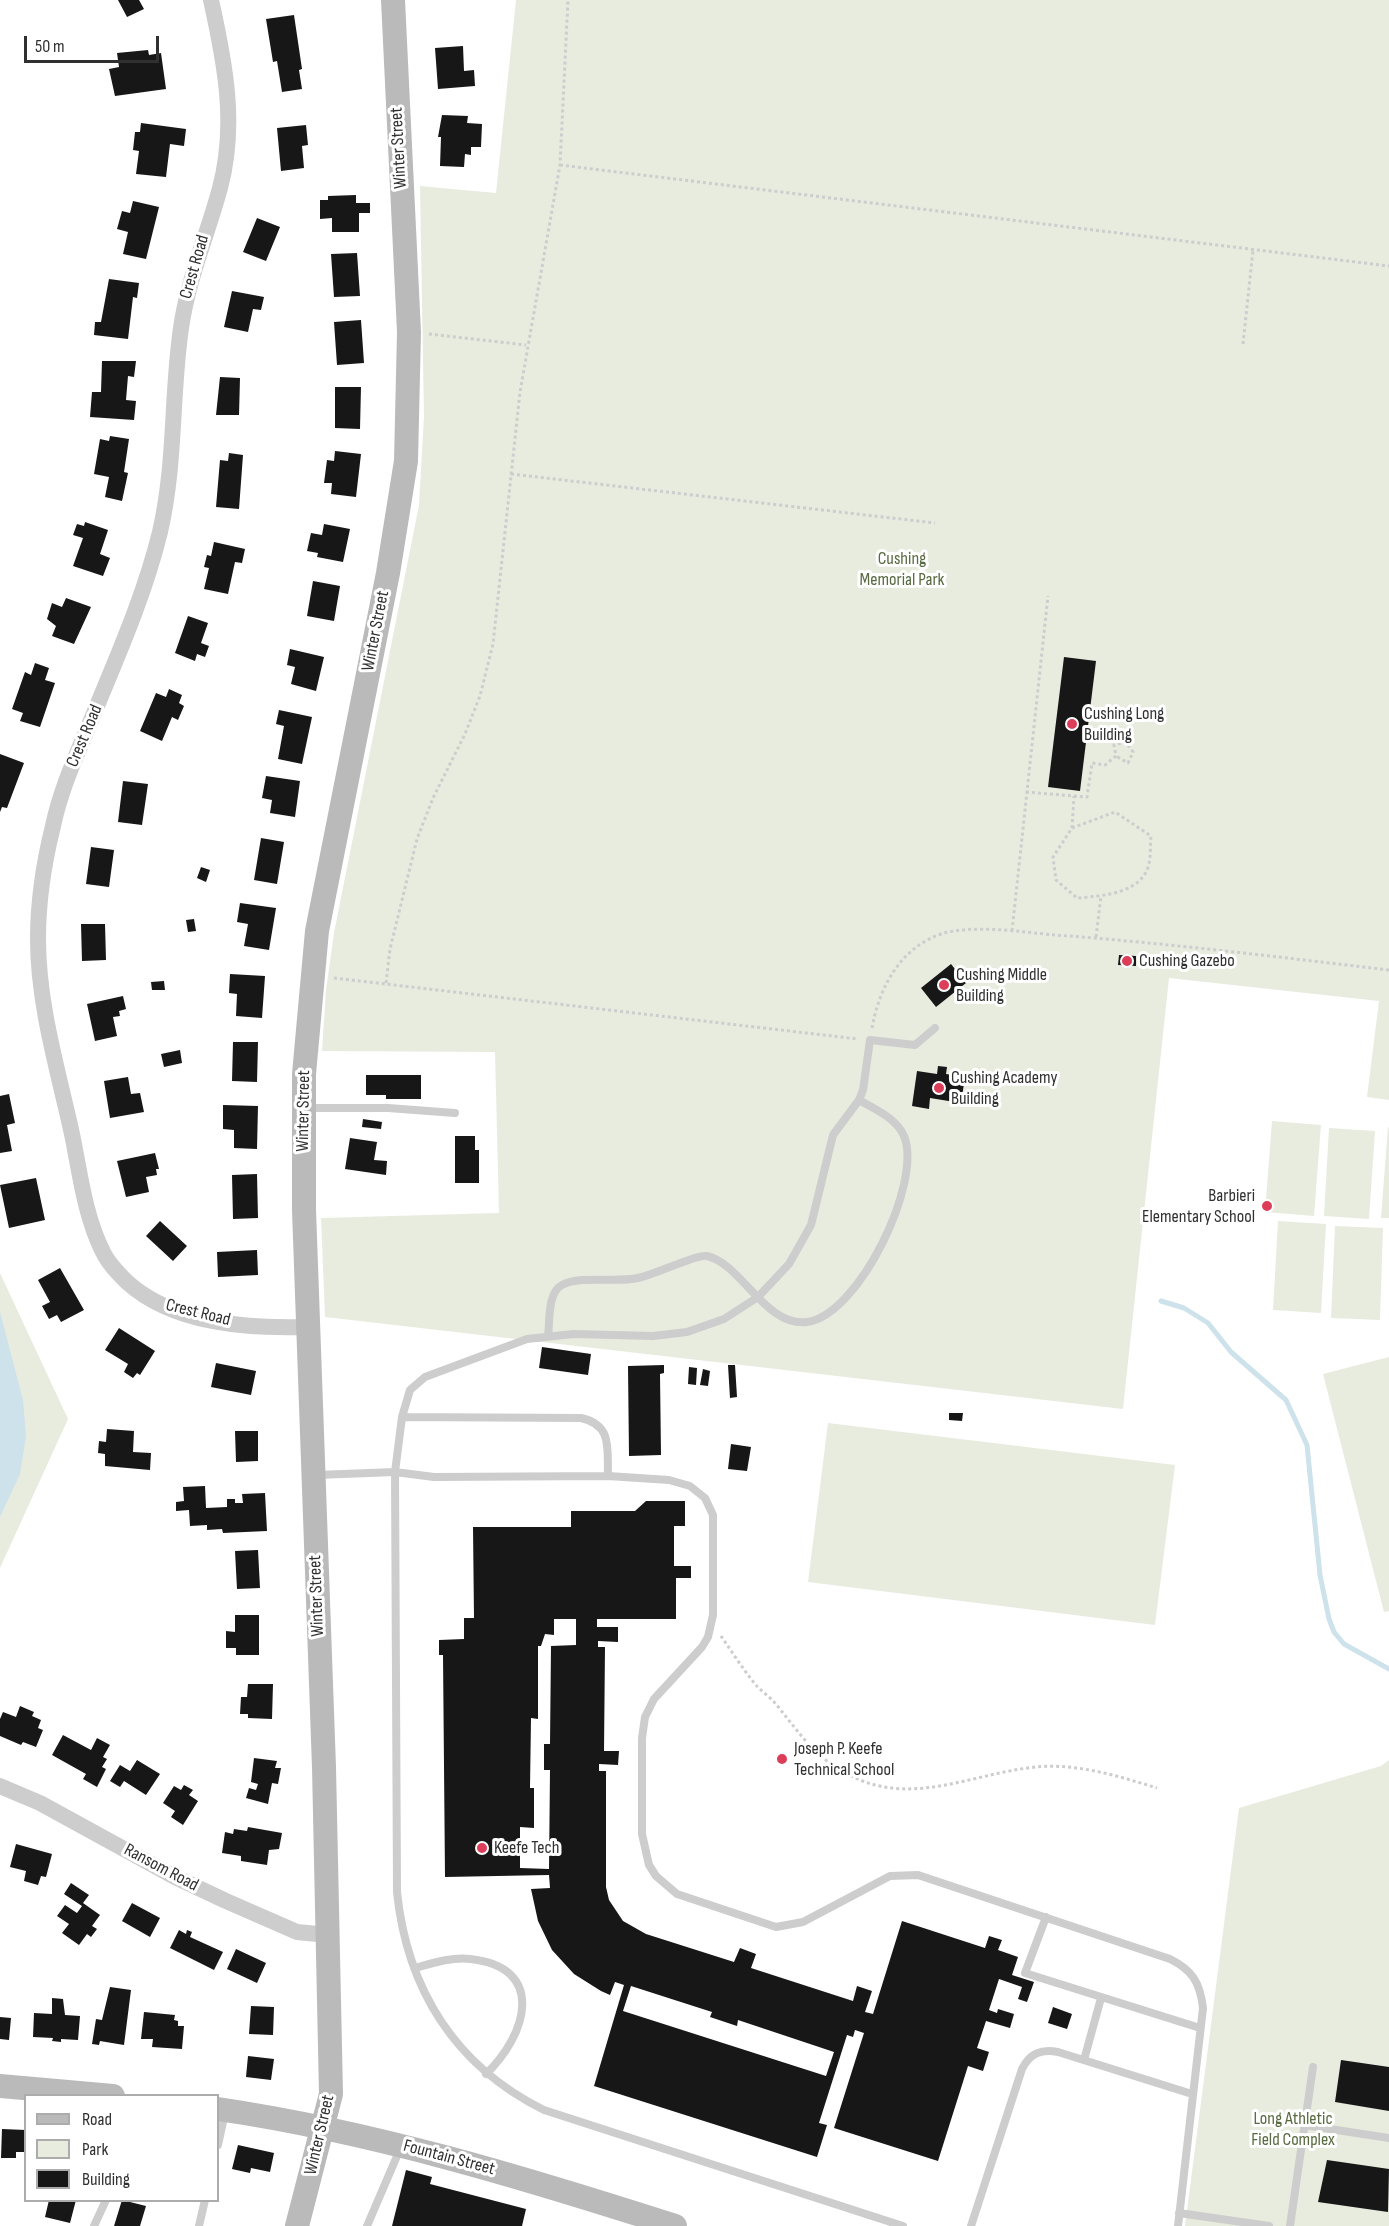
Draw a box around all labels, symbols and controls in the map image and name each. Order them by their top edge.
scale bar [27,24,162,62]
text: 50 m [35,36,65,57]
street label: Winter Street [386,107,412,189]
street label: Crest Road [176,233,214,301]
park label: Cushing Memorial Park [860,548,944,590]
street label: Winter Street [358,589,394,673]
street label: Crest Road [62,702,108,770]
place label: Cushing Long Building [1084,703,1164,746]
marker: Cushing Long Building [1065,717,1079,731]
place label: Cushing Gazebo [1139,950,1235,972]
marker: Cushing Gazebo [1120,954,1134,968]
place label: Cushing Middle Building [956,964,1047,1006]
marker: Cushing Middle Building [937,978,951,992]
place label: Cushing Academy Building [951,1067,1057,1110]
street label: Winter Street [292,1070,316,1152]
marker: Cushing Academy Building [932,1081,946,1095]
place label: Barbieri Elementary School [1142,1185,1255,1228]
marker: Barbieri Elementary School [1260,1199,1274,1213]
street label: Crest Road [164,1295,232,1331]
street label: Winter Street [305,1555,329,1637]
place label: Joseph P. Keefe Technical School [794,1738,894,1780]
marker: Joseph P. Keefe Technical School [775,1752,789,1766]
place label: Keefe Tech [494,1837,559,1859]
street label: Ransom Road [120,1839,202,1897]
marker: Keefe Tech [475,1841,489,1855]
street label: Winter Street [300,2093,340,2177]
legend [24,2094,219,2202]
park label: Long Athletic Field Complex [1251,2108,1335,2150]
text: Road [82,2109,112,2130]
street label: Fountain Street [401,2135,497,2181]
text: Park [82,2139,108,2160]
text: Building [82,2169,130,2190]

